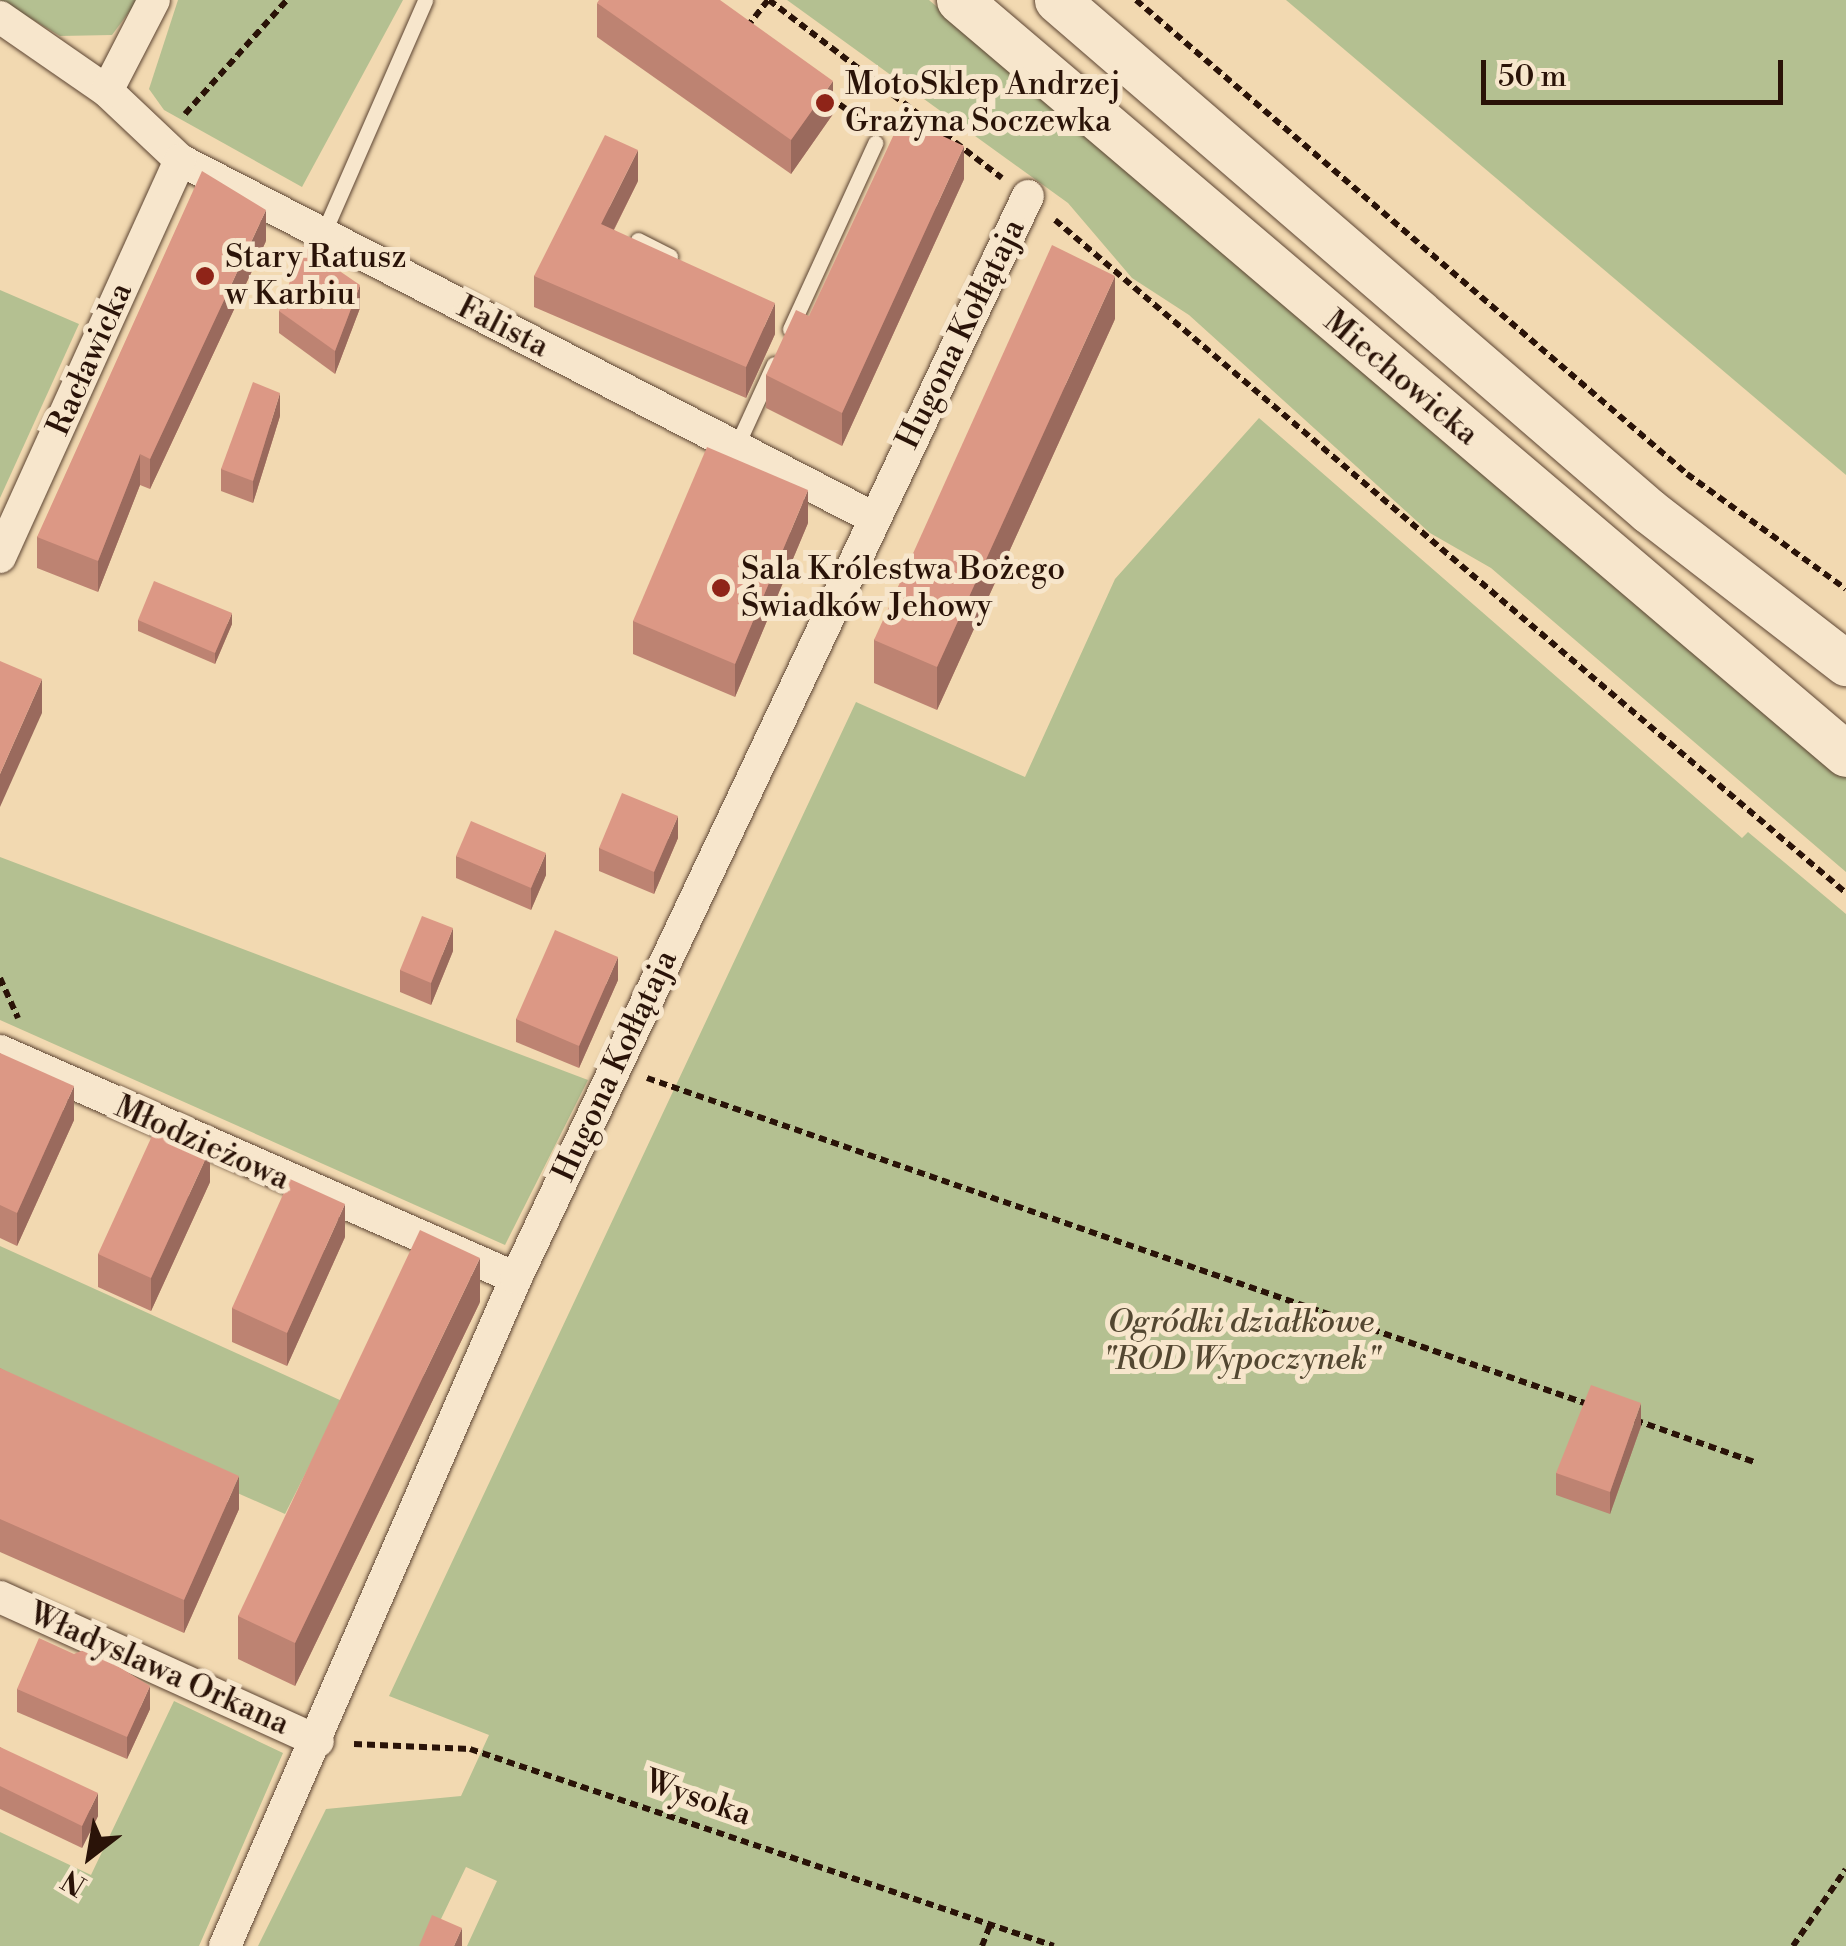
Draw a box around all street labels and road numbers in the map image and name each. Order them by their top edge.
street label: Hugona Kołłątaja [889,213,1033,455]
street label: Racławicka [39,277,141,441]
street label: Falista [451,288,555,366]
street label: Miechowicka [1316,302,1486,454]
street label: Hugona Kołłątaja [545,944,685,1188]
street label: Młodzieżowa [109,1087,295,1199]
street label: Władyslawa Orkana [23,1594,295,1744]
street label: Wysoka [640,1762,756,1834]

